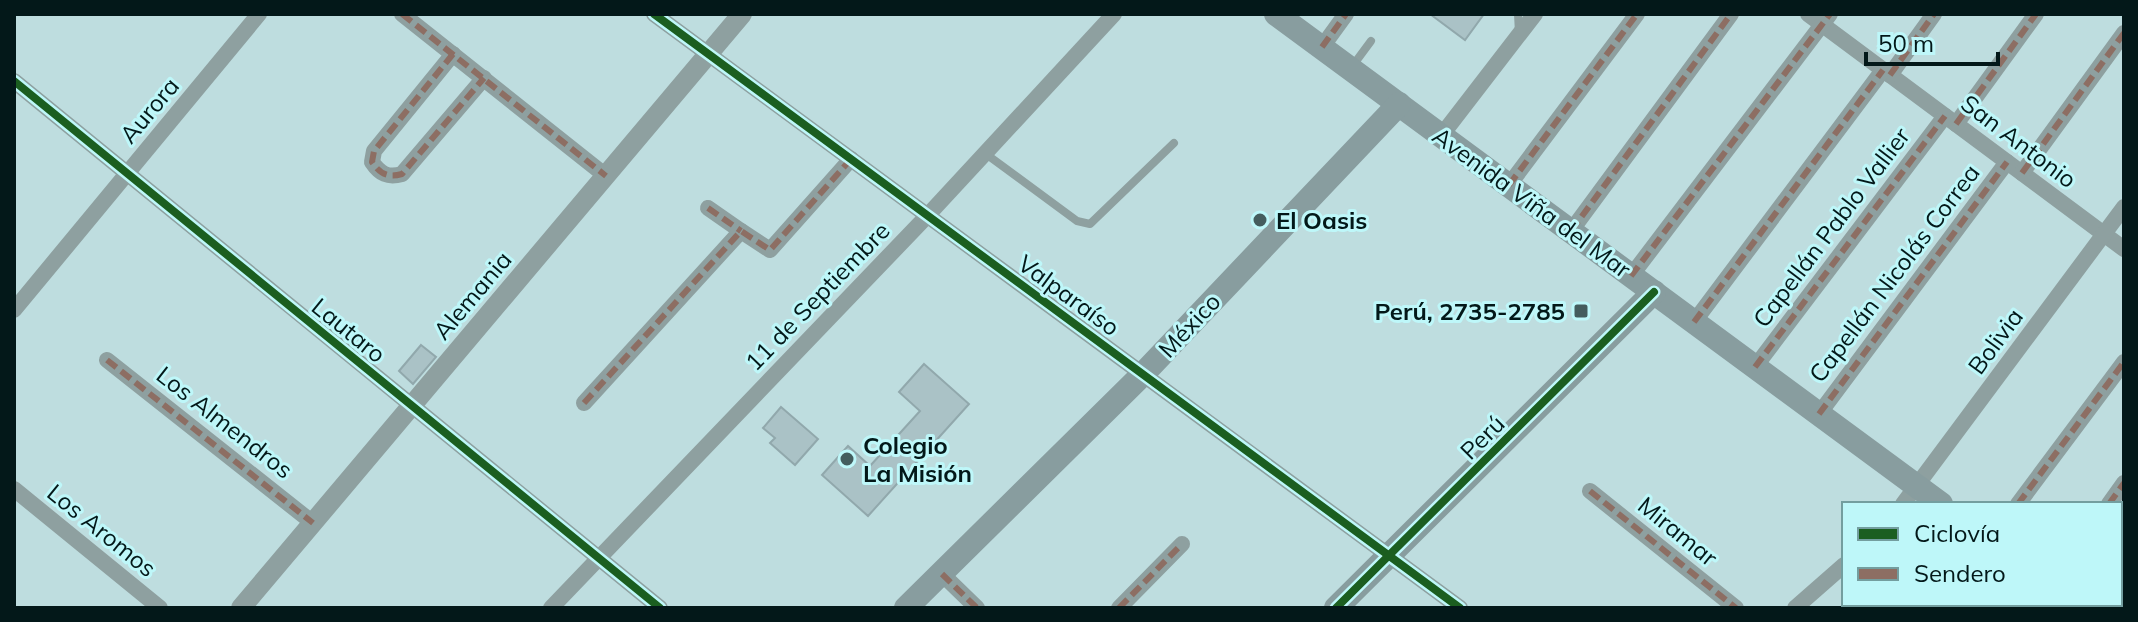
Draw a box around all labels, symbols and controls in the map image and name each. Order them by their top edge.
scale bar [1866,16,1998,66]
text: 50 m [1878,28,1934,58]
street label: Aurora [113,71,185,149]
street label: San Antonio [1955,88,2083,194]
street label: Avenida Viña del Mar [1427,120,1637,284]
street label: Capellán Pablo Vallier [1746,121,1916,333]
street label: Capellán Nicolás Correa [1802,158,1986,388]
place label: El Oasis [1276,205,1367,235]
marker: El Oasis [1251,211,1269,229]
street label: 11 de Septiembre [738,215,896,377]
street label: Alemania [426,245,518,345]
street label: Valparaíso [1012,248,1126,342]
street label: México [1152,286,1226,364]
street label: Lautaro [306,291,392,369]
place label: Perú, 2735-2785 [1374,296,1565,326]
marker: Perú, 2735-2785 [1572,302,1590,320]
street label: Bolivia [1961,302,2029,380]
street label: Los Almendros [151,359,299,485]
street label: Perú [1453,408,1511,466]
place label: Colegio La Misión [863,430,972,488]
marker: Colegio La Misión [838,450,856,468]
street label: Los Aromos [41,477,163,583]
street label: Miramar [1632,490,1724,572]
legend [1842,502,2122,606]
text: Ciclovía [1914,518,2000,548]
text: Sendero [1914,558,2006,588]

